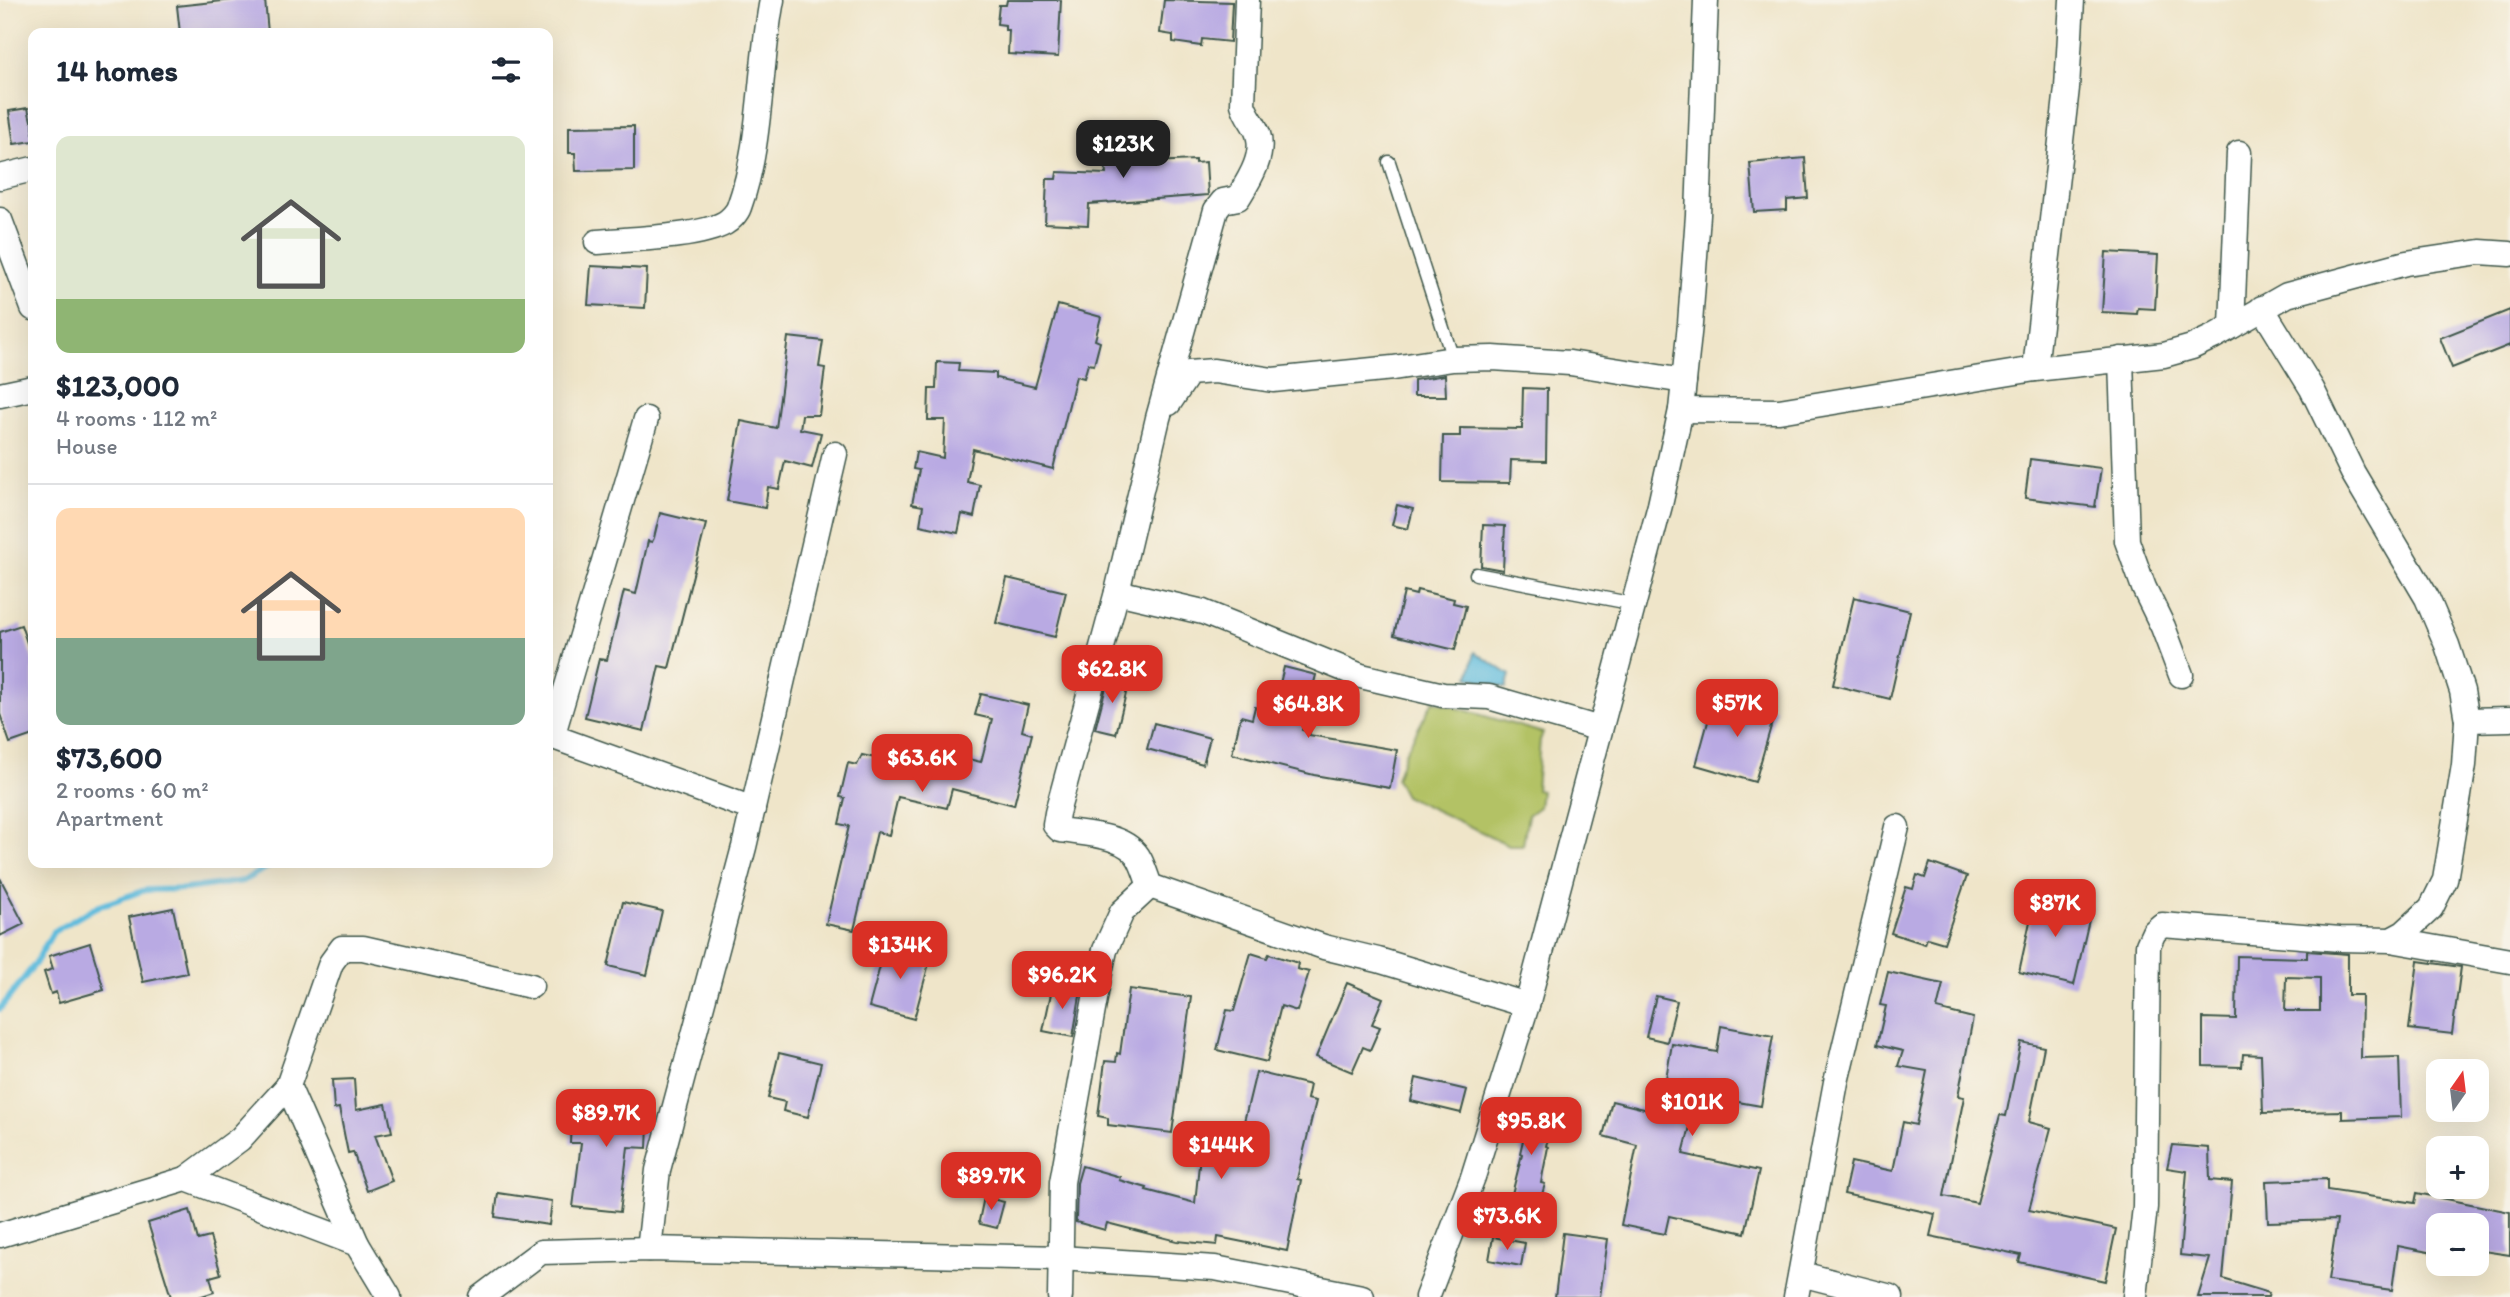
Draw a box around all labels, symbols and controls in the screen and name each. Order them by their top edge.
icon: filters [487,51,525,89]
text: 14 homes [56,52,178,89]
pin: $123K [1074,120,1172,180]
text: $123K [1092,129,1154,157]
icon: home [228,181,354,307]
text: $123,000 [56,367,180,404]
text: 4 rooms · 112 m² [56,404,217,432]
text: House [56,432,118,460]
icon: home [228,553,354,679]
pin: $62.8K [1055,646,1169,705]
text: $62.8K [1078,654,1146,682]
pin: $64.8K [1251,680,1365,740]
pin: $57K [1696,680,1778,739]
text: $57K [1712,688,1762,716]
text: $64.8K [1273,689,1343,717]
pin: $63.6K [865,734,979,794]
text: $73,600 [56,739,162,776]
text: $63.6K [888,743,956,771]
text: 2 rooms · 60 m² [56,776,209,804]
text: Apartment [56,804,163,832]
pin: $87K [2014,880,2096,939]
text: $87K [2030,888,2080,916]
pin: $134K [851,922,949,981]
text: $134K [868,930,932,958]
pin: $96.2K [1005,951,1119,1011]
text: $96.2K [1028,960,1096,988]
north arrow [2426,1059,2488,1122]
map controls [2426,1059,2489,1276]
pin: $101K [1643,1078,1741,1138]
text: $101K [1661,1087,1723,1115]
pin: $89.7K [549,1090,663,1149]
text: $89.7K [572,1098,640,1126]
pin: $95.8K [1474,1098,1588,1157]
text: $95.8K [1497,1106,1565,1134]
pin: $144K [1172,1122,1270,1181]
text: $144K [1189,1130,1253,1158]
button: + [2426,1136,2489,1199]
pin: $89.7K [934,1152,1048,1212]
text: $89.7K [957,1161,1025,1189]
pin: $73.6K [1450,1192,1564,1252]
text: $73.6K [1473,1201,1541,1229]
button: − [2426,1213,2489,1276]

